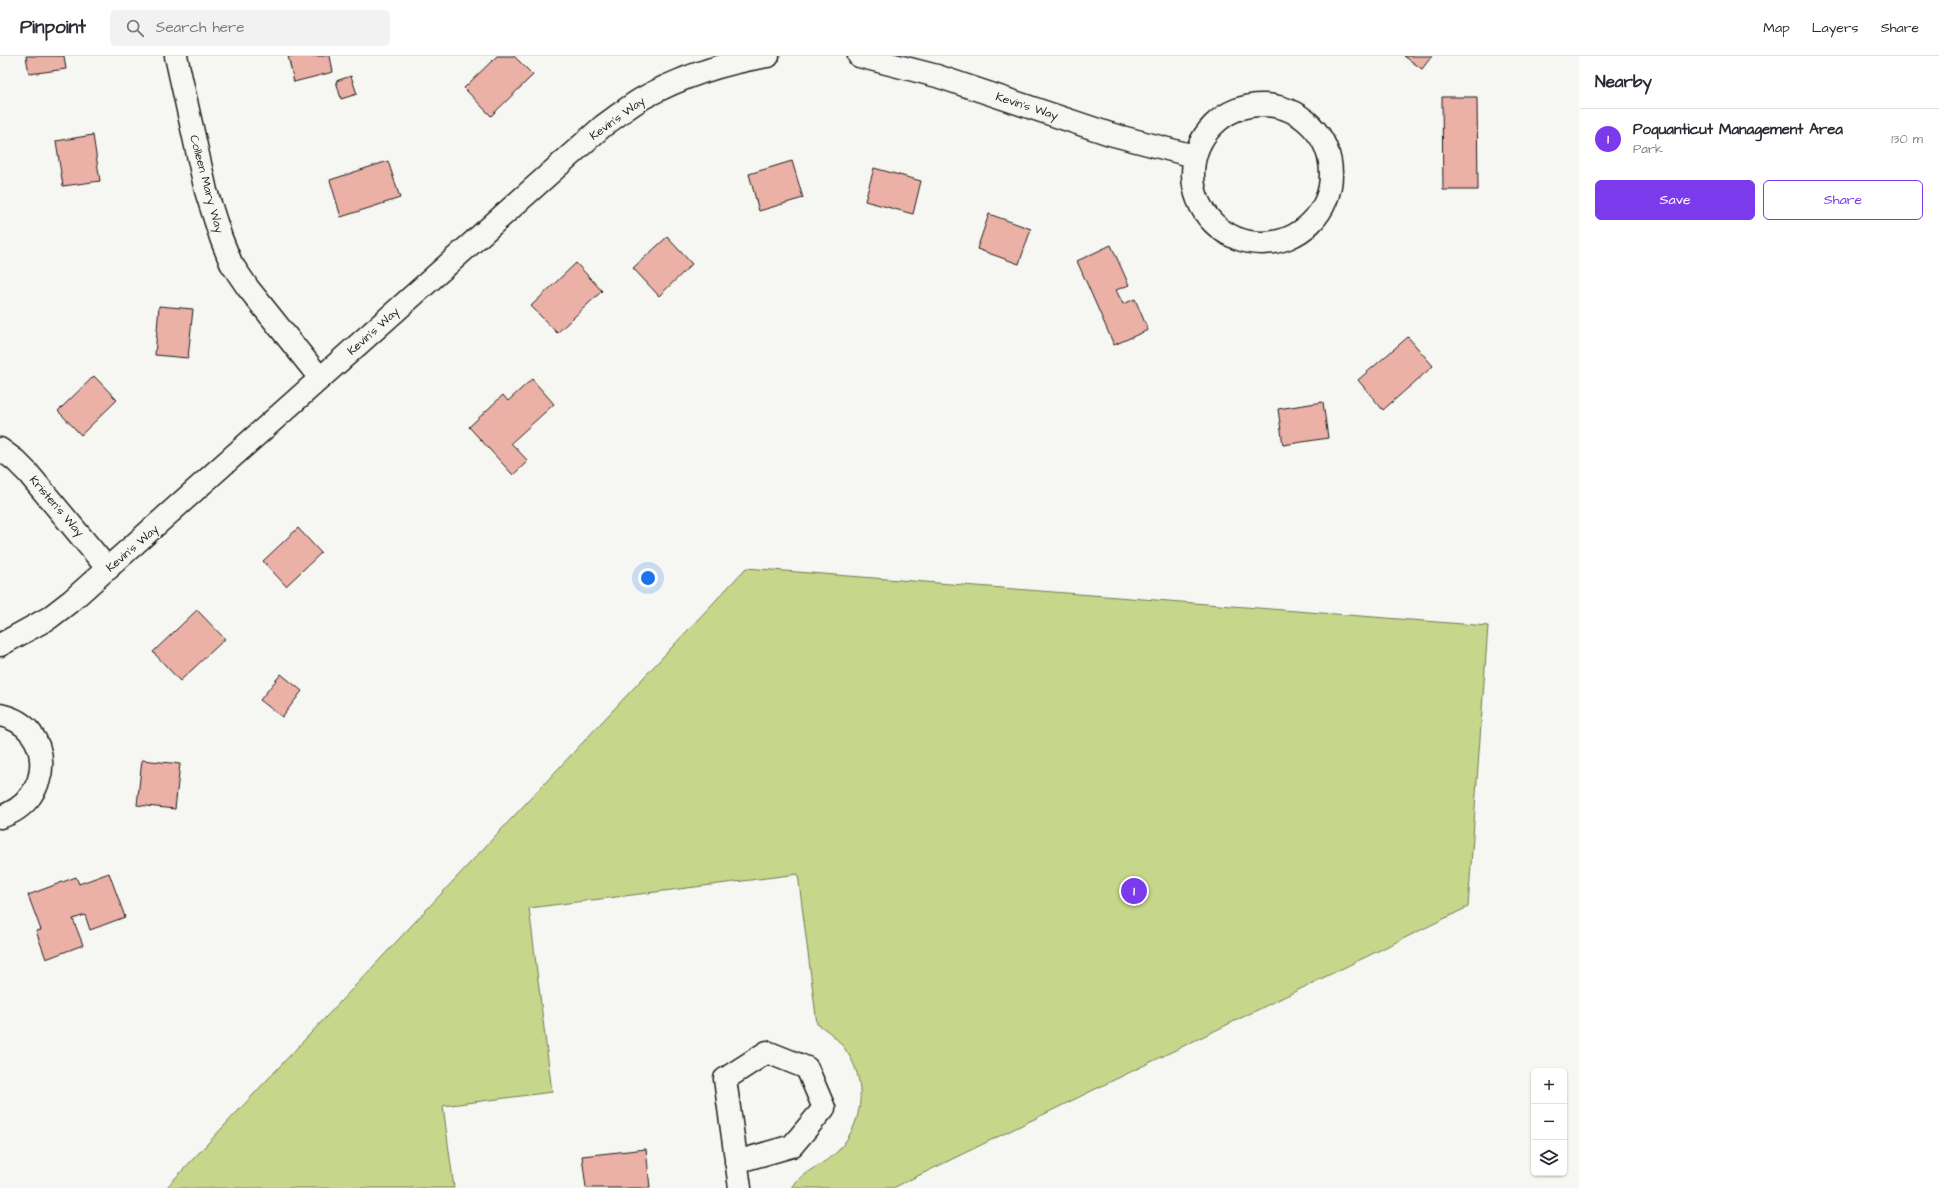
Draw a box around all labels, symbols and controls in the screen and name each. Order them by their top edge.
search box [110,10,390,46]
text: Pinpoint [20,14,86,41]
icon: search [124,17,146,39]
text: Search here [156,17,244,38]
text: Map [1763,18,1790,38]
text: Layers [1812,18,1859,38]
text: Share [1881,18,1919,38]
text: Nearby [1595,70,1652,94]
street label: Kevin's Way [993,88,1061,126]
street label: Kevin's Way [586,92,649,145]
text: Poquanticut Management Area [1633,119,1843,140]
text: 1 [1607,130,1609,148]
text: 130 m [1891,130,1923,148]
street label: Colleen Mary Way [184,133,228,236]
text: Park [1633,140,1663,158]
button: Save [1595,180,1755,220]
button: Share [1763,180,1923,220]
street label: Kevin's Way [344,303,404,360]
street label: Kristen's Way [25,472,88,541]
street label: Kevin's Way [102,521,163,577]
your location [638,568,658,588]
pin: 1 [1121,876,1147,906]
map controls [1531,1068,1567,1176]
button: + [1531,1068,1567,1104]
button: − [1531,1104,1567,1140]
button: layers [1531,1140,1567,1176]

